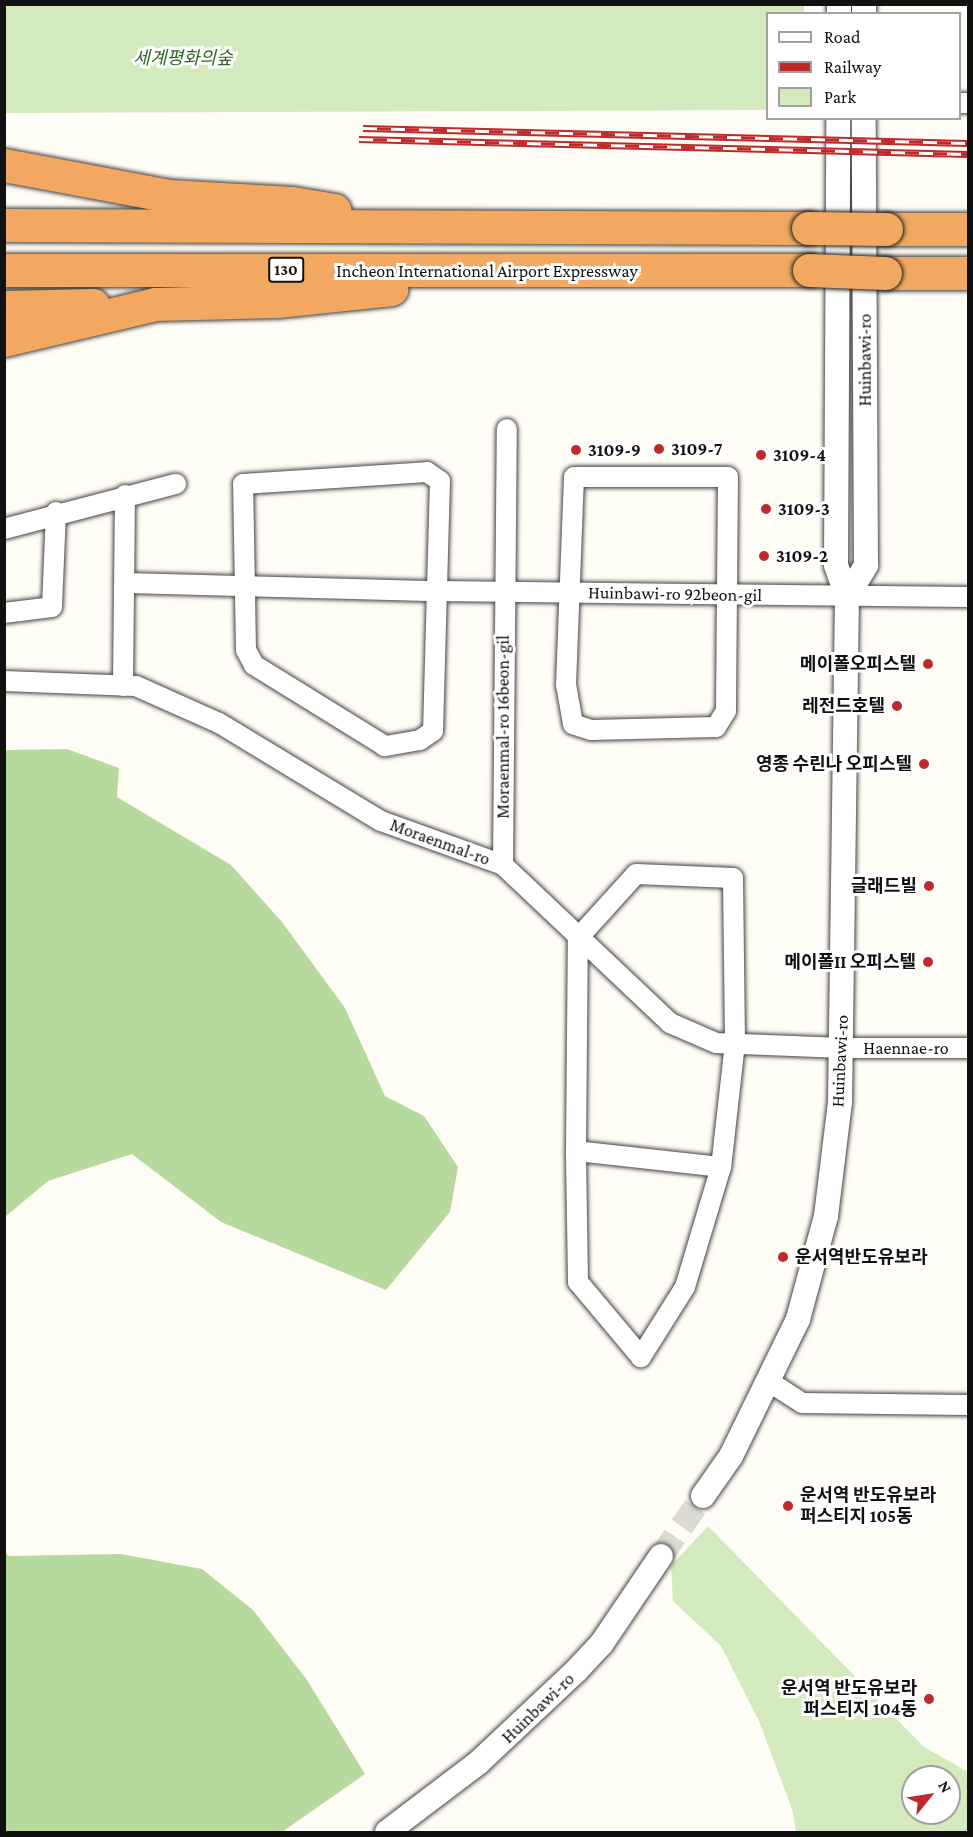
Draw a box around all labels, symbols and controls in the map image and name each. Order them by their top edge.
legend [766,12,961,120]
text: Road [824,27,861,47]
park label: 세계평화의숲 [133,47,233,69]
text: Railway [824,57,881,77]
text: Park [824,87,856,107]
road number: 130 [268,257,304,283]
street label: Incheon International Airport Expressway [336,260,638,282]
street label: Huinbawi-ro [854,314,876,406]
place label: 3109-7 [671,438,723,460]
place label: 3109-9 [588,439,641,461]
marker: 3109-7 [652,442,666,456]
marker: 3109-9 [569,443,583,457]
place label: 3109-4 [773,444,826,466]
marker: 3109-4 [754,448,768,462]
place label: 3109-3 [778,498,830,520]
marker: 3109-3 [759,502,773,516]
place label: 3109-2 [776,545,828,567]
marker: 3109-2 [757,549,771,563]
street label: Huinbawi-ro 92beon-gil [588,582,762,606]
street label: Moraenmal-ro 16beon-gil [492,635,514,819]
place label: 메이폴오피스텔 [800,653,916,675]
marker: 메이폴오피스텔 [921,657,935,671]
place label: 레전드호텔 [802,695,885,717]
marker: 레전드호텔 [890,699,904,713]
place label: 영종 수린나 오피스텔 [756,753,912,775]
marker: 영종 수린나 오피스텔 [917,757,931,771]
street label: Moraenmal-ro [387,814,493,870]
place label: 글래드빌 [851,875,917,897]
marker: 글래드빌 [922,879,936,893]
place label: 메이폴II 오피스텔 [784,951,916,973]
marker: 메이폴II 오피스텔 [921,955,935,969]
street label: Huinbawi-ro [827,1014,853,1108]
street label: Haennae-ro [863,1037,949,1059]
place label: 운서역반도유보라 [795,1246,927,1268]
marker: 운서역반도유보라 [776,1250,790,1264]
place label: 운서역 반도유보라 퍼스티지 105동 [800,1485,936,1528]
marker: 운서역 반도유보라 퍼스티지 105동 [781,1499,795,1513]
street label: Huinbawi-ro [497,1668,579,1748]
place label: 운서역 반도유보라 퍼스티지 104동 [781,1678,917,1720]
marker: 운서역 반도유보라 퍼스티지 104동 [922,1692,936,1706]
north arrow [901,1765,961,1825]
text: N [935,1778,955,1796]

